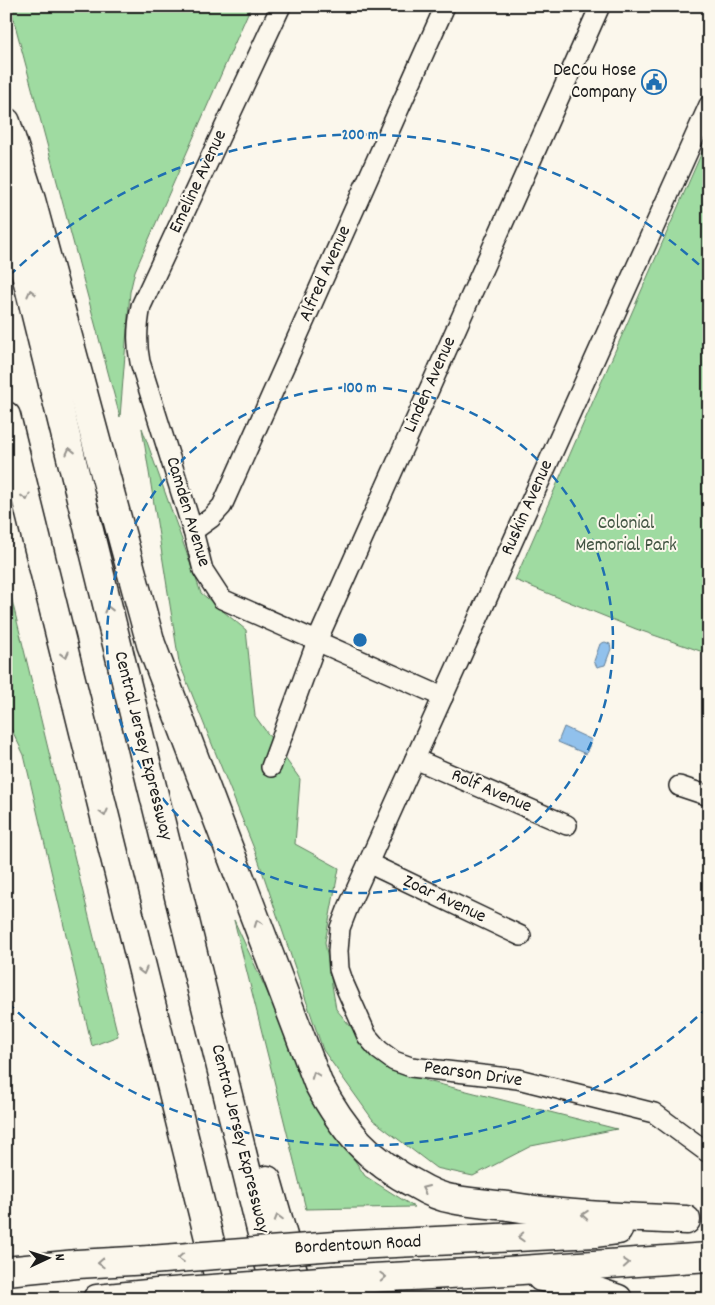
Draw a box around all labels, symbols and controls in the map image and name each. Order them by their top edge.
place label: DeCou Hose Company [553,58,636,107]
public building icon: DeCou Hose Company [641,69,667,95]
text: 200 m [342,125,378,147]
street label: Emeline Avenue [163,126,235,238]
street label: Alfred Avenue [293,222,359,326]
one-way arrow [26,288,37,297]
street label: Linden Avenue [398,333,464,437]
text: 100 m [343,378,377,400]
one-way arrow [65,446,76,455]
street label: Camden Avenue [157,454,217,570]
street label: Ruskin Avenue [495,456,561,560]
one-way arrow [20,493,31,502]
park label: Colonial Memorial Park [575,511,677,560]
one-way arrow [104,605,114,613]
centre of rings [351,631,369,649]
street label: Central Jersey Expressway [105,649,179,844]
one-way arrow [59,651,70,660]
street label: Rolf Avenue [446,763,536,821]
one-way arrow [98,808,109,817]
street label: Zoar Avenue [398,869,490,931]
one-way arrow [254,919,264,928]
one-way arrow [137,966,148,975]
street label: Central Jersey Expressway [202,1042,276,1237]
street label: Pearson Drive [422,1055,524,1095]
one-way arrow [311,1071,321,1080]
one-way arrow [421,1185,430,1195]
one-way arrow [580,1209,588,1220]
one-way arrow [273,1214,284,1223]
street label: Bordentown Road [294,1229,422,1263]
north arrow [22,1232,72,1282]
one-way arrow [517,1232,525,1243]
one-way arrow [177,1252,185,1263]
text: N [49,1253,69,1261]
one-way arrow [622,1257,630,1268]
one-way arrow [97,1258,105,1269]
one-way arrow [379,1272,387,1283]

